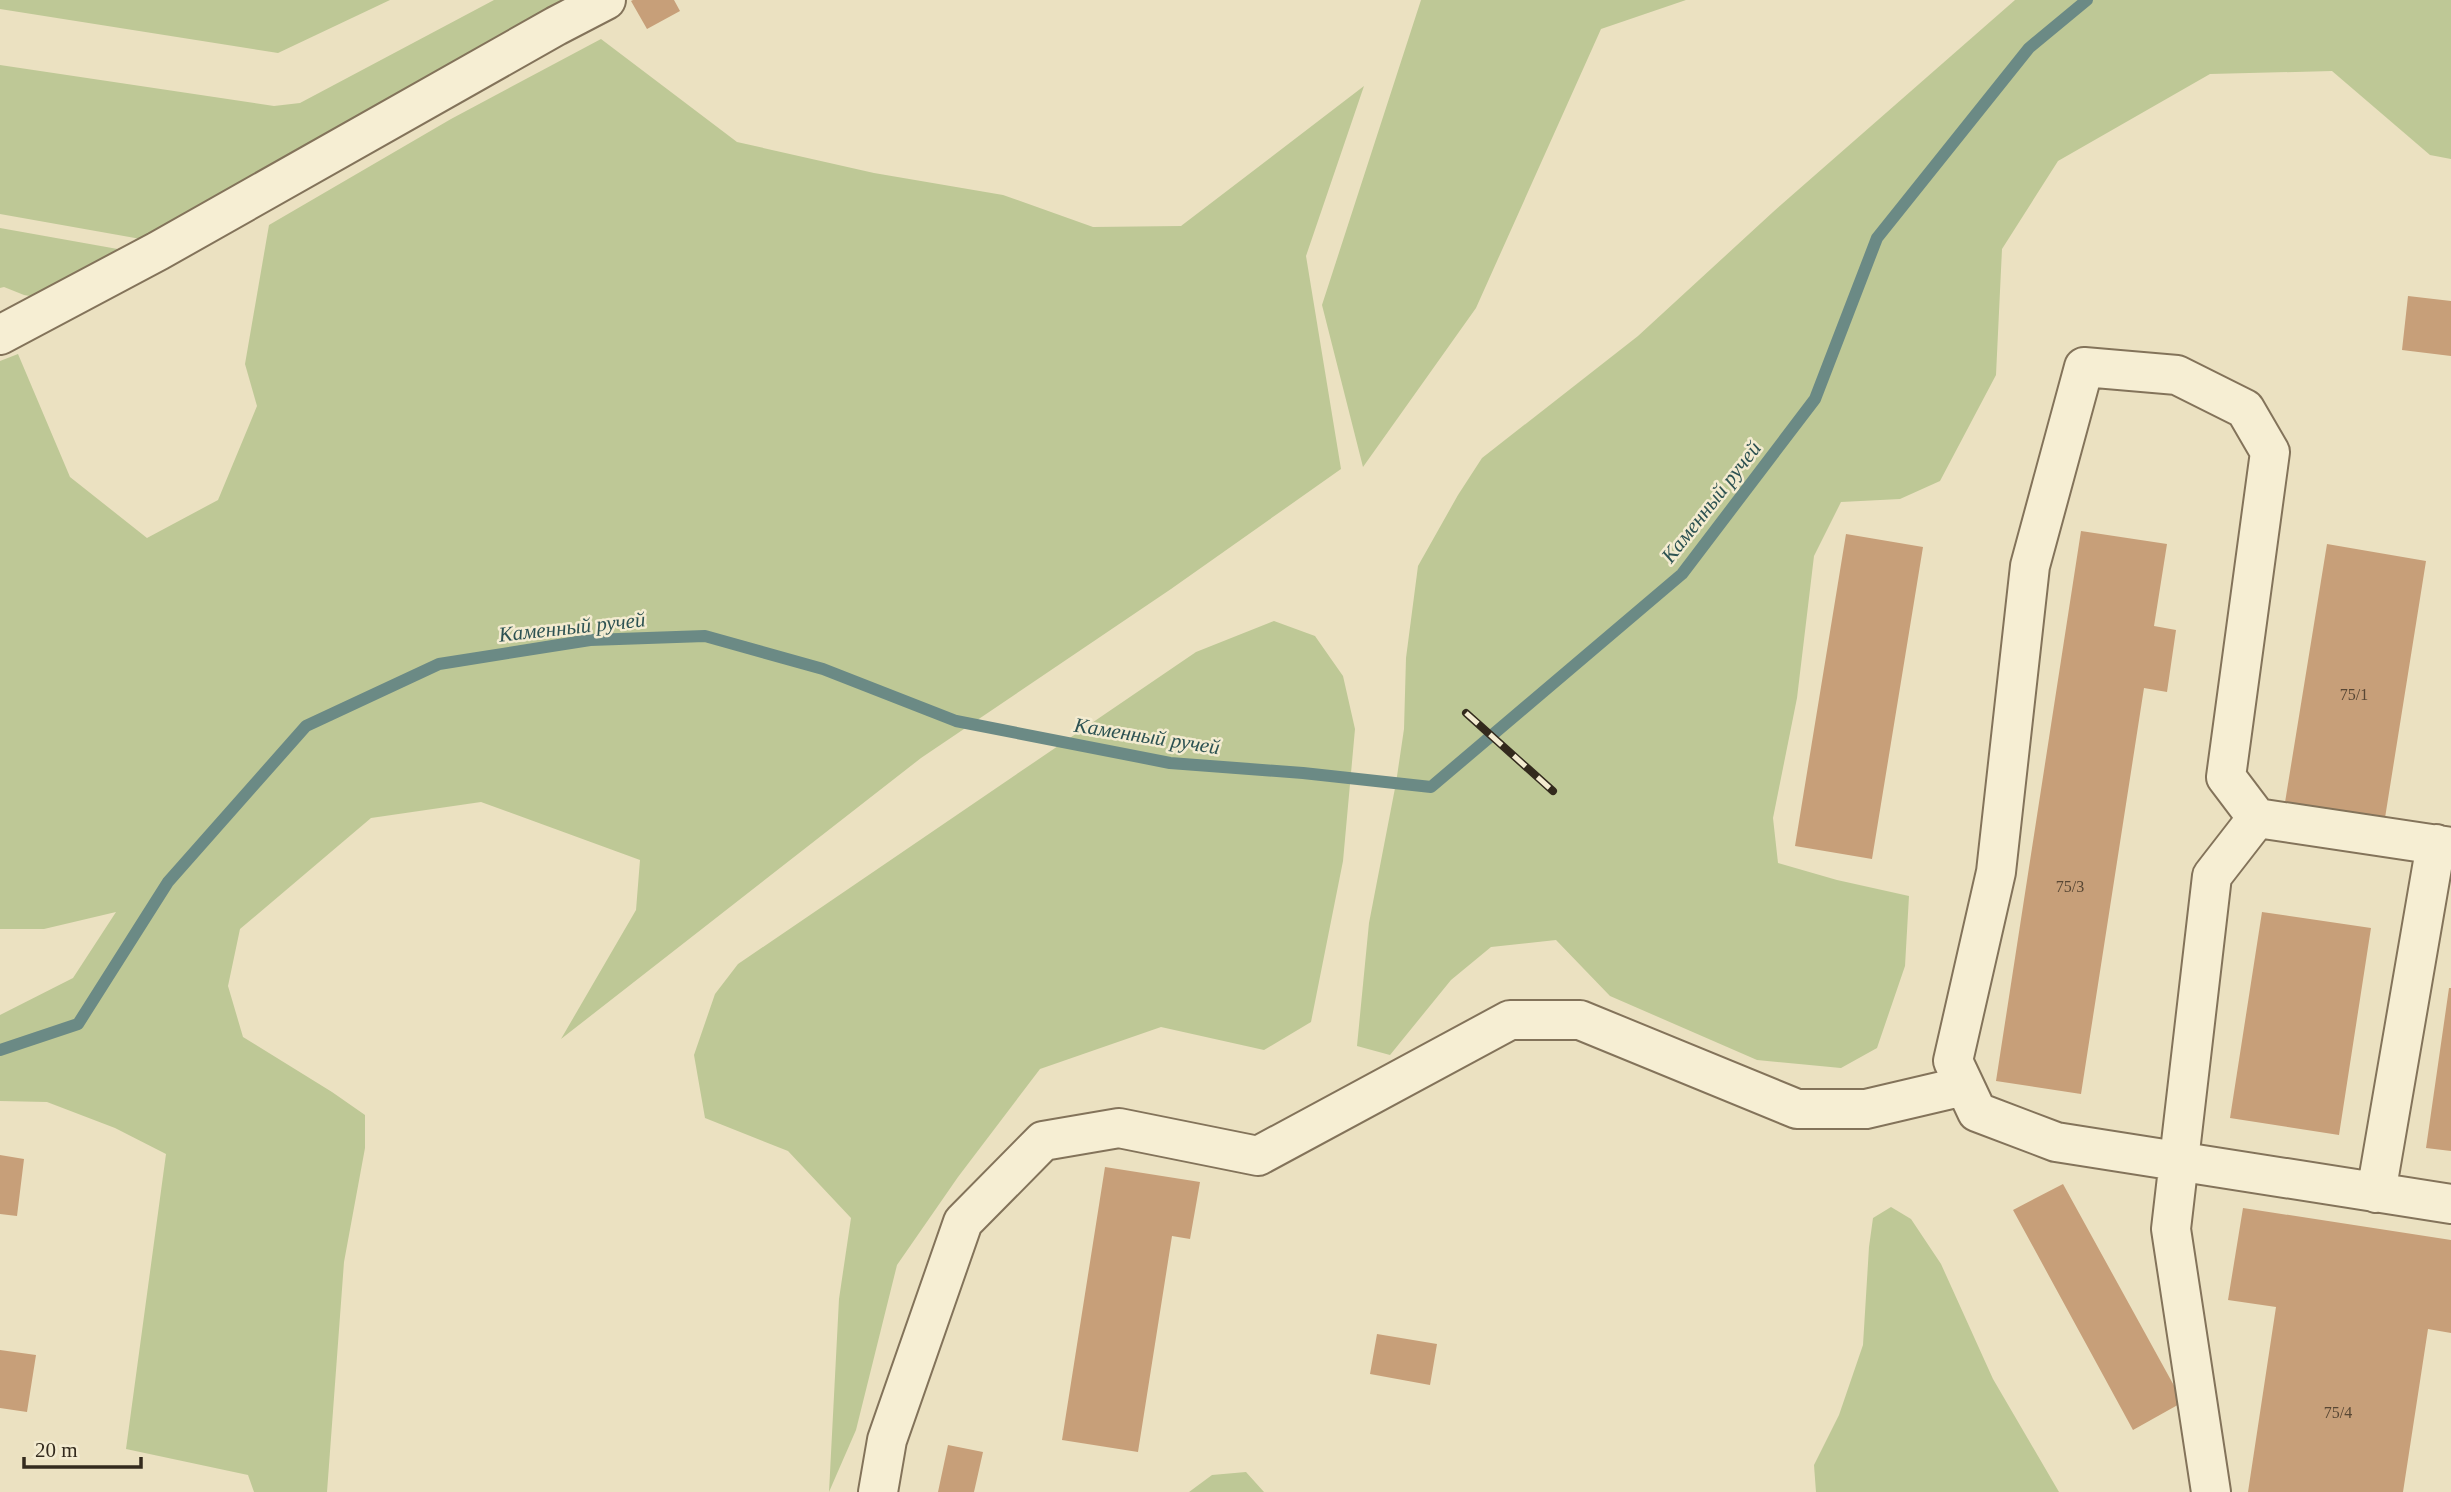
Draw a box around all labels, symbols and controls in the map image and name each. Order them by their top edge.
water label: Каменный ручей [1656,436,1766,568]
water label: Каменный ручей [496,607,647,647]
house number: 75/1 [2340,686,2368,703]
water label: Каменный ручей [1071,712,1222,759]
house number: 75/3 [2056,878,2084,895]
house number: 75/4 [2324,1404,2352,1421]
scale bar [24,1426,142,1470]
text: 20 m [35,1438,78,1462]

